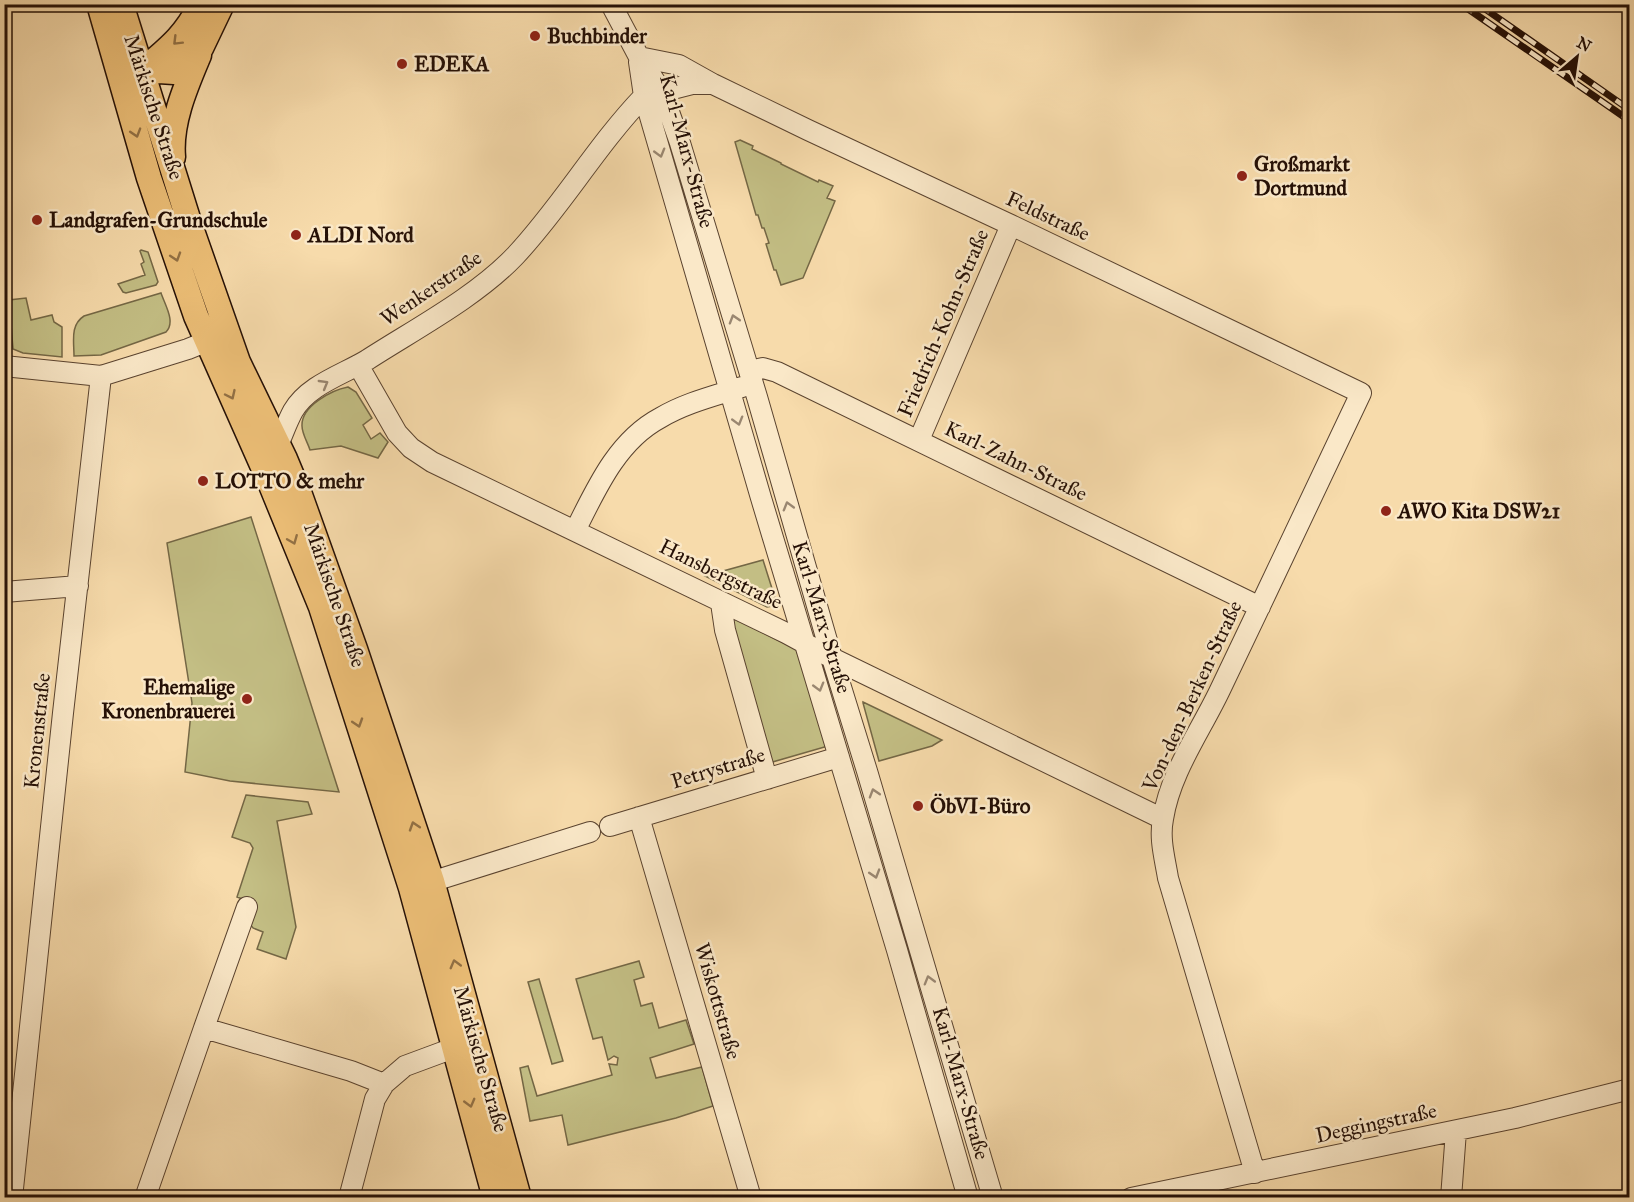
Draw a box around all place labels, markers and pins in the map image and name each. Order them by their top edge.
place label: Buchbinder [547,23,648,49]
marker: Buchbinder [528,29,542,43]
place label: EDEKA [414,51,490,77]
marker: EDEKA [395,57,409,71]
place label: Großmarkt Dortmund [1254,151,1351,201]
marker: Großmarkt Dortmund [1235,169,1249,183]
place label: Landgrafen-Grundschule [49,207,268,233]
marker: Landgrafen-Grundschule [30,213,44,227]
place label: ALDI Nord [306,222,414,248]
marker: ALDI Nord [289,228,303,242]
place label: LOTTO & mehr [215,468,365,494]
marker: LOTTO & mehr [196,474,210,488]
place label: AWO Kita DSW21 [1396,498,1560,524]
marker: AWO Kita DSW21 [1379,504,1393,518]
place label: Ehemalige Kronenbrauerei [101,674,235,724]
marker: Ehemalige Kronenbrauerei [240,692,254,706]
place label: ÖbVI-Büro [930,793,1031,819]
marker: ÖbVI-Büro [911,799,925,813]

